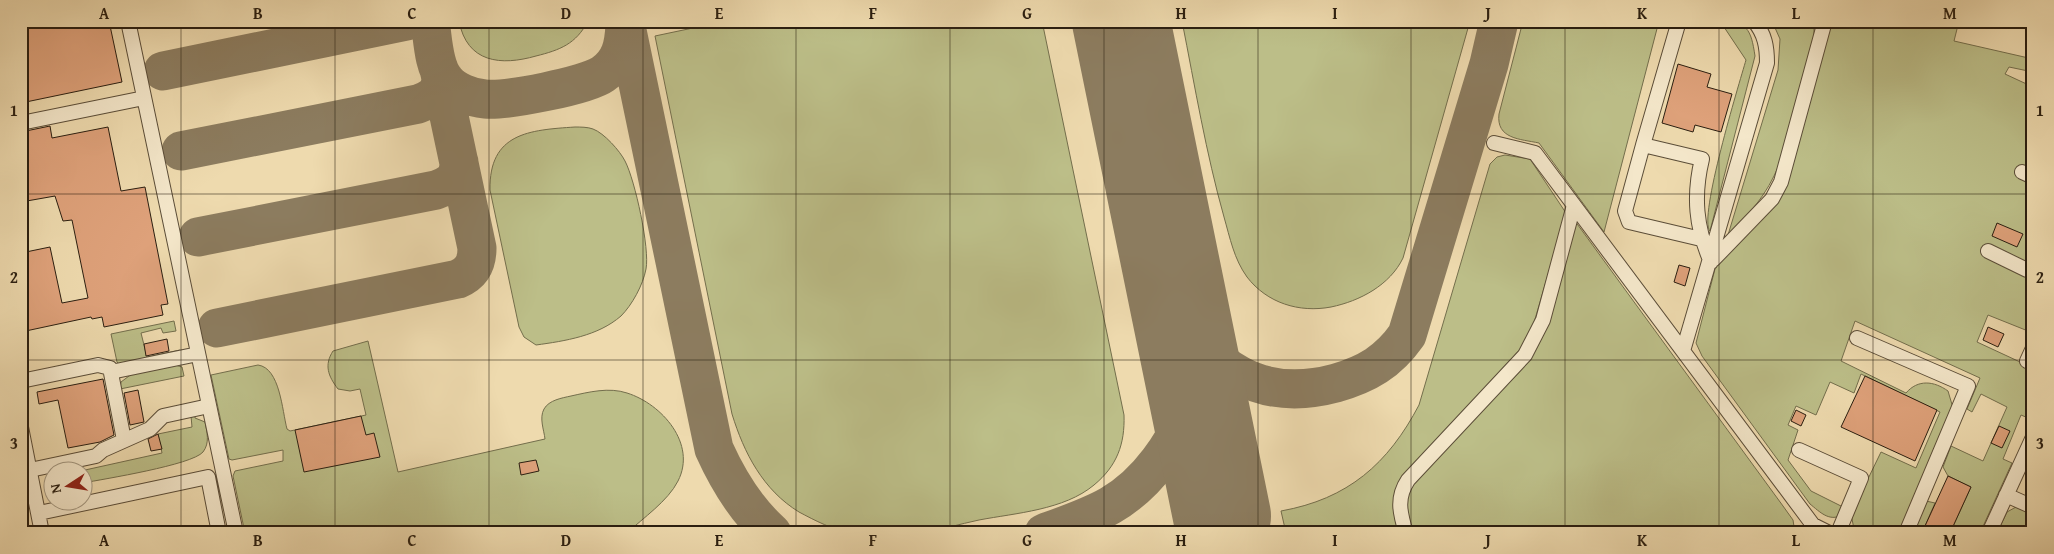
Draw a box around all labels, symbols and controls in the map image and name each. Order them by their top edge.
text: A [99,1,110,25]
text: B [253,1,263,25]
text: C [407,1,417,25]
text: D [561,1,571,25]
text: E [715,1,724,25]
text: F [869,1,877,25]
text: G [1022,1,1032,25]
text: H [1175,1,1187,25]
text: I [1332,1,1338,25]
text: J [1482,1,1491,25]
text: K [1637,1,1648,25]
text: L [1792,1,1801,25]
text: M [1943,1,1957,25]
text: 1 [10,98,18,122]
text: 1 [2036,98,2044,122]
text: 2 [10,265,18,289]
text: 2 [2036,265,2044,289]
text: 3 [10,431,18,455]
text: 3 [2036,431,2044,455]
north arrow [42,462,92,512]
text: N [44,481,66,495]
text: A [99,528,110,552]
text: B [253,528,263,552]
text: C [407,528,417,552]
text: D [561,528,571,552]
text: E [715,528,724,552]
text: F [869,528,877,552]
text: G [1022,528,1032,552]
text: H [1175,528,1187,552]
text: I [1332,528,1338,552]
text: J [1482,528,1491,552]
text: K [1637,528,1648,552]
text: L [1792,528,1801,552]
text: M [1943,528,1957,552]

